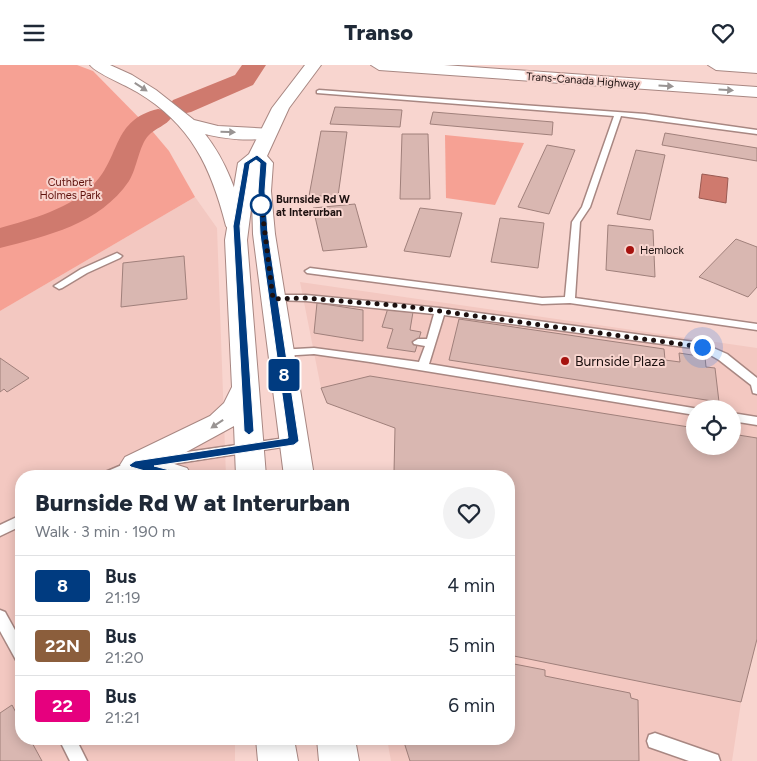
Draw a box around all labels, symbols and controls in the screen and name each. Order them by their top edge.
icon: menu [20,19,48,47]
text: Transo [344,19,413,46]
icon: heart [709,19,737,47]
street label: Trans-Canada Highway [526,70,640,91]
one-way arrow [659,82,675,90]
one-way arrow [134,83,148,92]
one-way arrow [718,86,734,94]
one-way arrow [220,129,236,137]
park label: Cuthbert Holmes Park [39,176,101,202]
place label: Burnside Rd W at Interurban [276,193,350,219]
marker: Burnside Rd W at Interurban [250,194,272,216]
marker: Hemlock [624,244,636,256]
place label: Hemlock [640,244,684,257]
your location [690,335,715,360]
place label: Burnside Plaza [575,353,665,370]
marker: Burnside Plaza [559,355,571,367]
line badge: 8 [268,359,300,391]
text: 8 [278,364,290,386]
map controls [686,400,741,455]
button: locate [686,400,741,455]
one-way arrow [210,419,224,429]
button: heart [443,487,495,539]
text: Burnside Rd W at Interurban [35,488,350,517]
text: Walk · 3 min · 190 m [35,522,176,541]
text: Bus [105,565,136,588]
text: 4 min [447,574,495,597]
text: 8 [57,575,68,597]
text: 21:19 [105,588,140,607]
text: Bus [105,625,136,648]
text: 5 min [448,634,495,657]
text: 22N [45,635,80,657]
text: 21:20 [105,648,144,667]
text: Bus [105,685,136,708]
text: 6 min [448,694,495,717]
text: 22 [52,695,73,717]
text: 21:21 [105,708,140,727]

